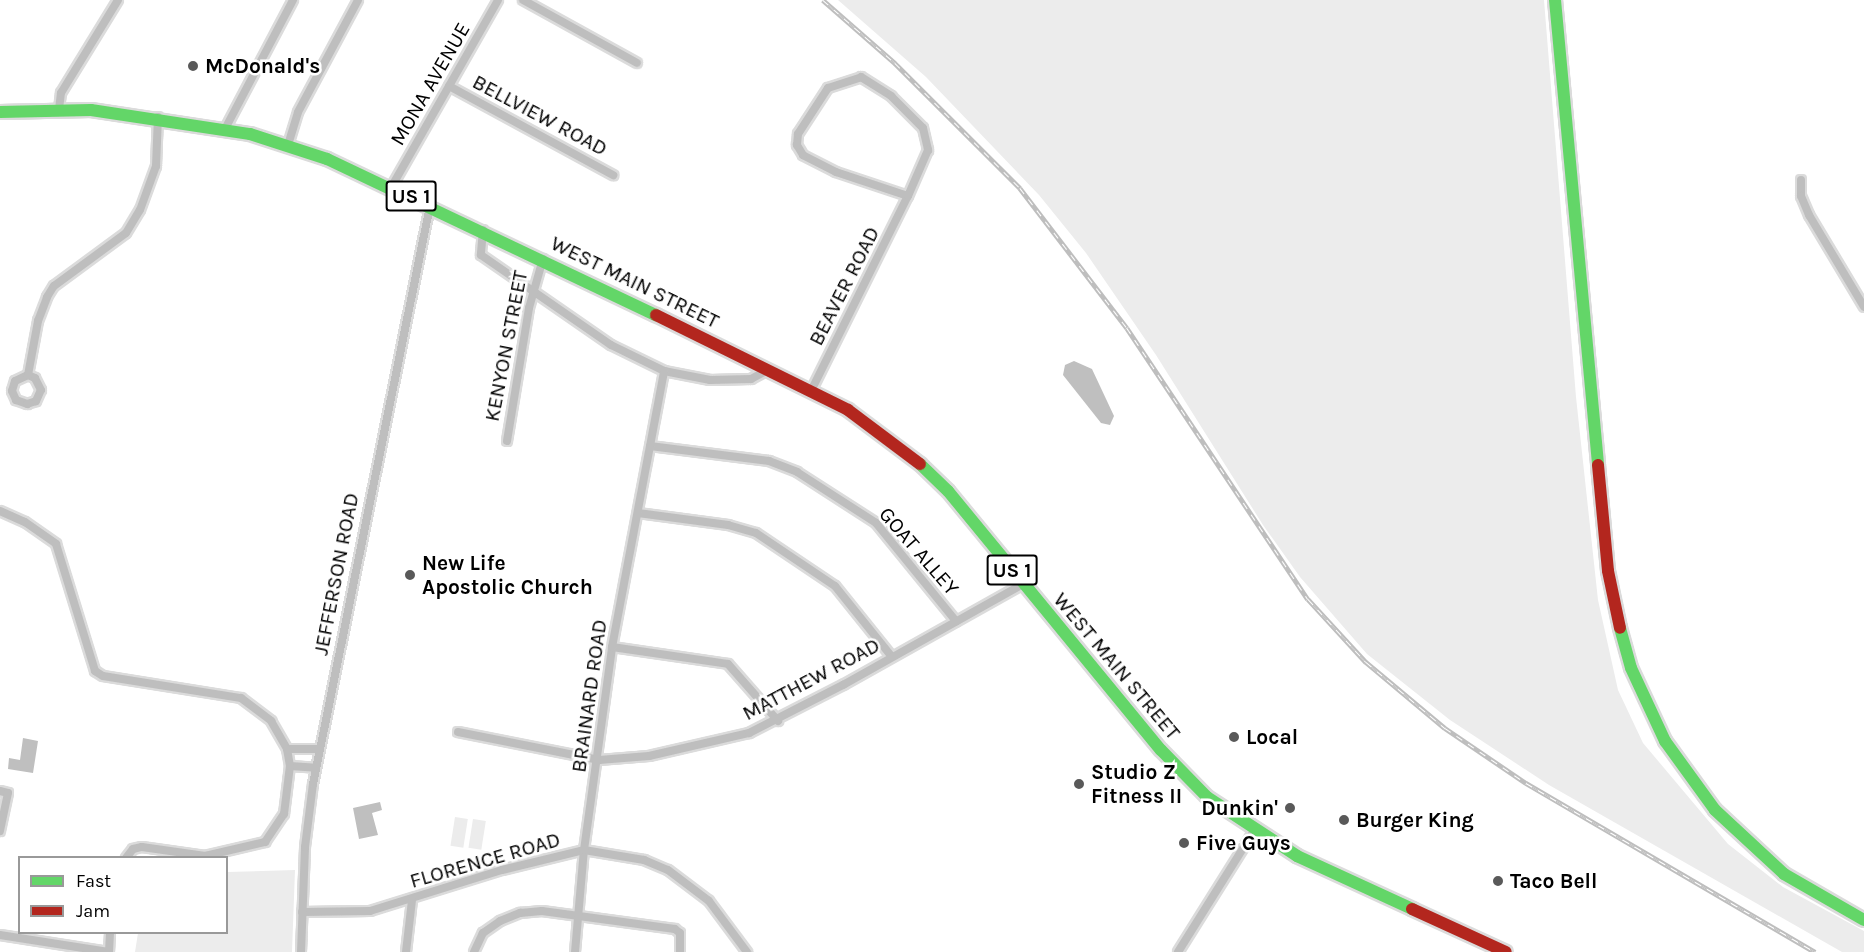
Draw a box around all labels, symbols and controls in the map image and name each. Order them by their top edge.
street label: MONA AVENUE [385,18,475,150]
place label: McDonald's [205,53,320,79]
marker: McDonald's [186,59,200,73]
street label: BELLVIEW ROAD [468,69,612,161]
road number: US 1 [386,179,436,213]
street label: BEAVER ROAD [803,222,885,350]
street label: WEST MAIN STREET [547,230,723,334]
street label: KENYON STREET [479,268,533,424]
street label: JEFFERSON ROAD [308,491,364,657]
street label: GOAT ALLEY [874,502,964,600]
place label: New Life Apostolic Church [422,550,593,600]
road number: US 1 [986,553,1038,587]
marker: New Life Apostolic Church [403,568,417,582]
street label: WEST MAIN STREET [1048,587,1186,745]
street label: BRAINARD ROAD [566,618,612,774]
street label: MATTHEW ROAD [738,632,884,726]
place label: Local [1246,724,1298,750]
marker: Local [1227,730,1241,744]
place label: Studio Z Fitness II [1091,759,1182,809]
marker: Studio Z Fitness II [1072,777,1086,791]
place label: Dunkin' [1201,795,1278,821]
marker: Dunkin' [1283,801,1297,815]
place label: Burger King [1356,807,1474,833]
marker: Burger King [1337,813,1351,827]
street label: FLORENCE ROAD [407,826,563,894]
place label: Five Guys [1196,830,1291,856]
marker: Five Guys [1177,836,1191,850]
legend [18,856,228,934]
place label: Taco Bell [1510,868,1597,894]
text: Fast [76,870,111,892]
marker: Taco Bell [1491,874,1505,888]
text: Jam [76,900,110,922]

